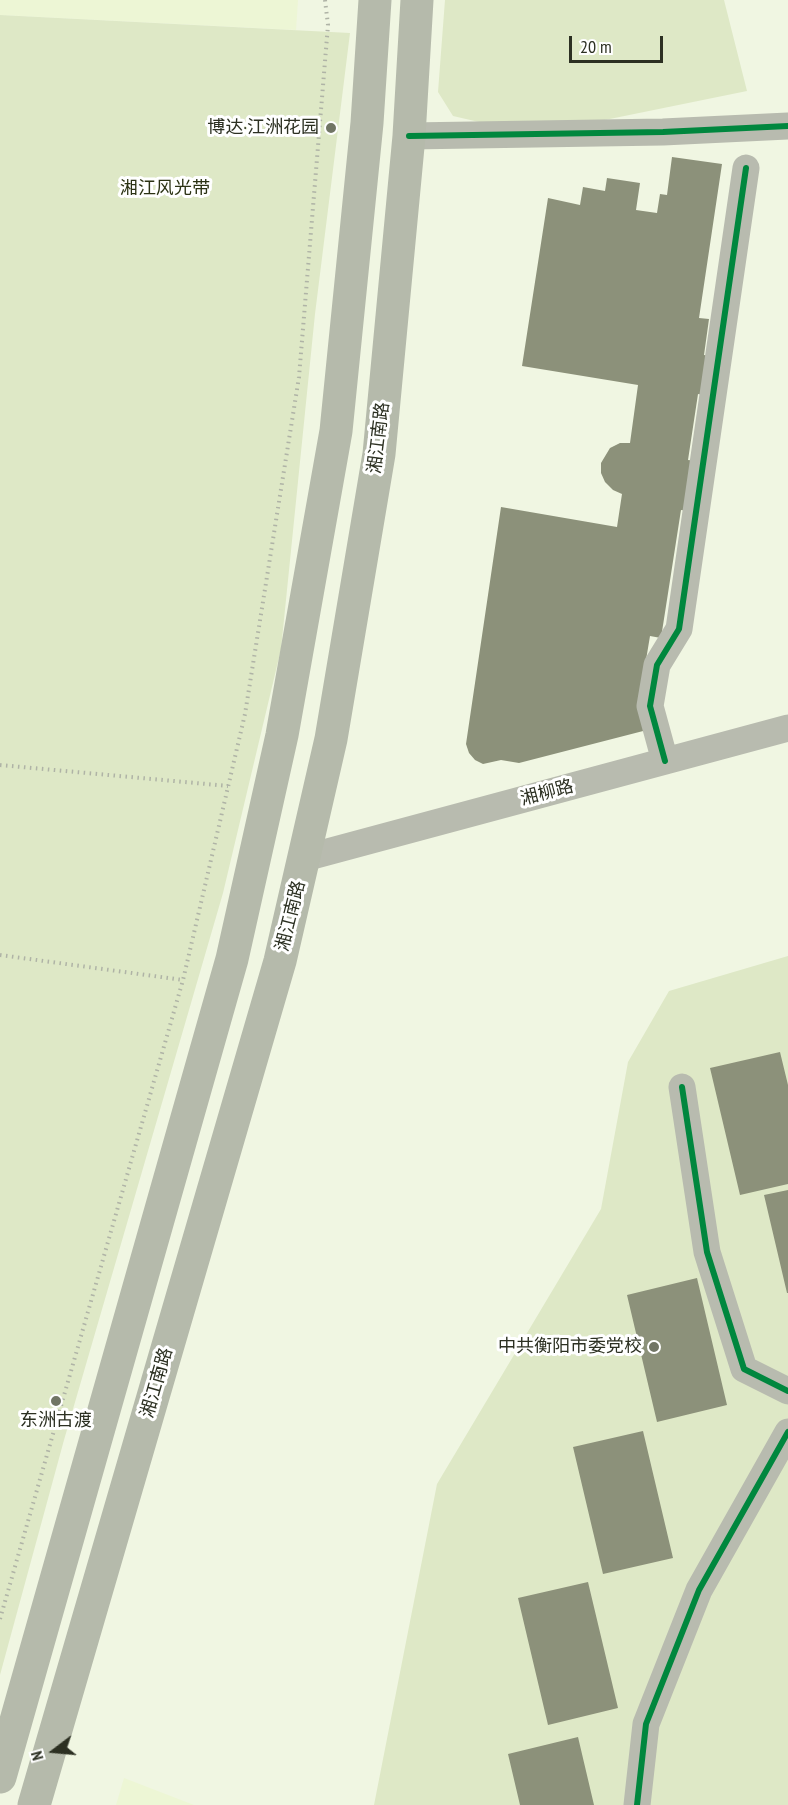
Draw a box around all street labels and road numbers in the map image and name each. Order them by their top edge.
street label: 湘江南路 [364,401,394,475]
street label: 湘柳路 [518,776,576,810]
street label: 湘江南路 [272,878,310,954]
street label: 湘江南路 [137,1345,177,1421]

